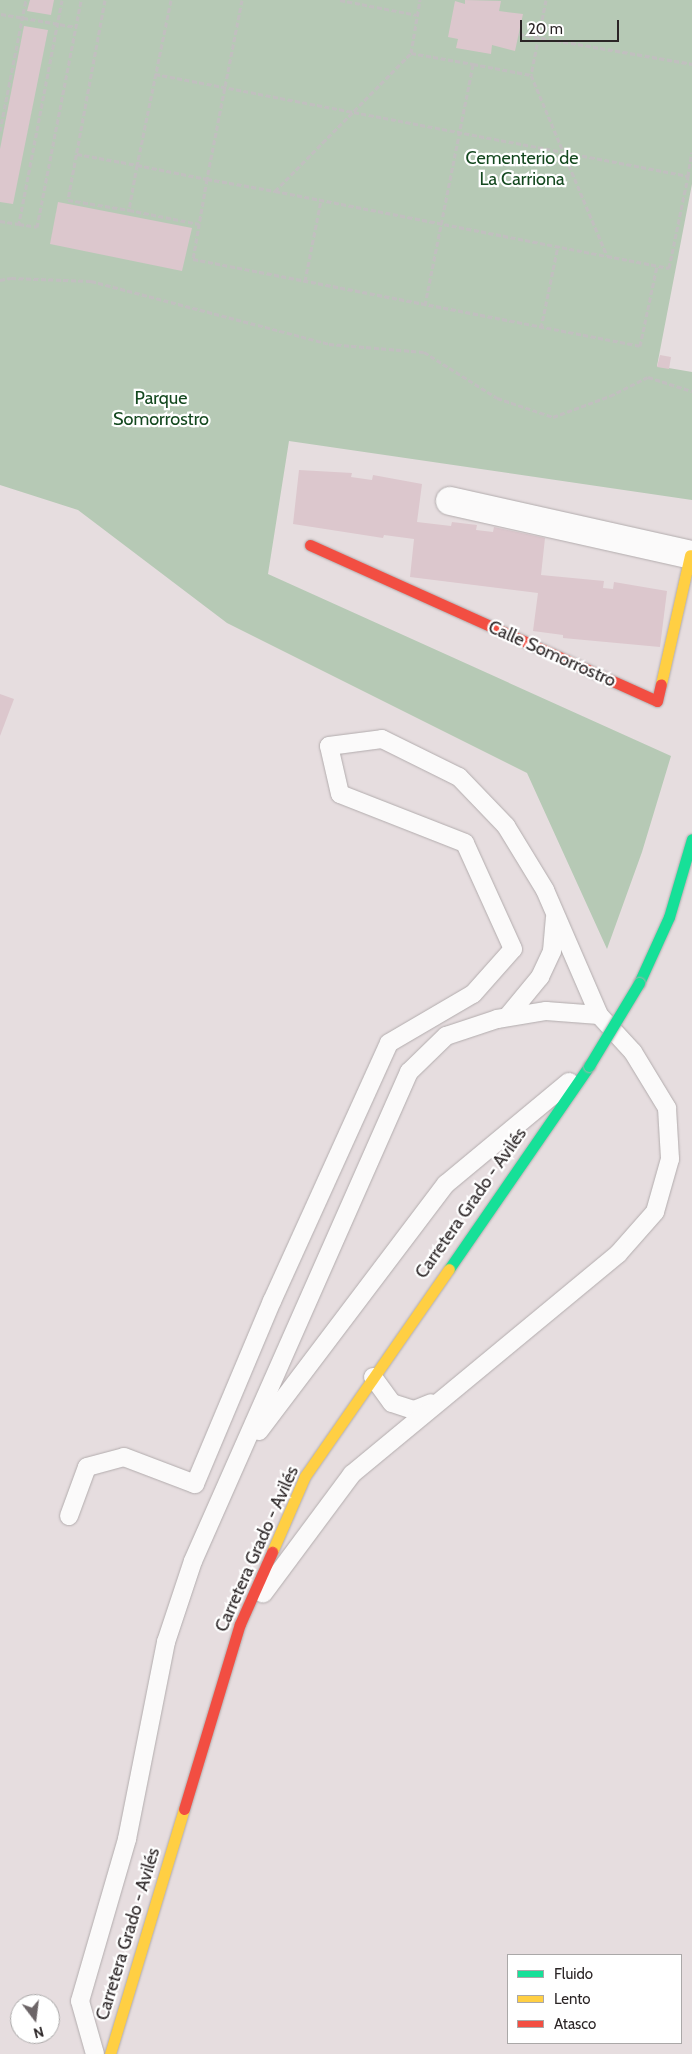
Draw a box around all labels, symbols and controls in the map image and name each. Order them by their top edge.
scale bar [522,10,621,42]
text: 20 m [528,20,563,38]
park label: Cementerio de La Carriona [466,148,578,190]
park label: Parque Somorrostro [113,388,209,430]
street label: Calle Somorrostro [485,616,619,692]
street label: Carretera Grado - Avilés [411,1123,531,1283]
street label: Carretera Grado - Avilés [211,1463,303,1635]
street label: Carretera Grado - Avilés [91,1845,165,2023]
legend [507,1954,682,2044]
text: Fluido [554,1965,593,1983]
text: Lento [554,1990,591,2008]
north arrow [10,1994,60,2044]
text: Atasco [554,2015,596,2033]
text: N [32,2023,46,2042]

